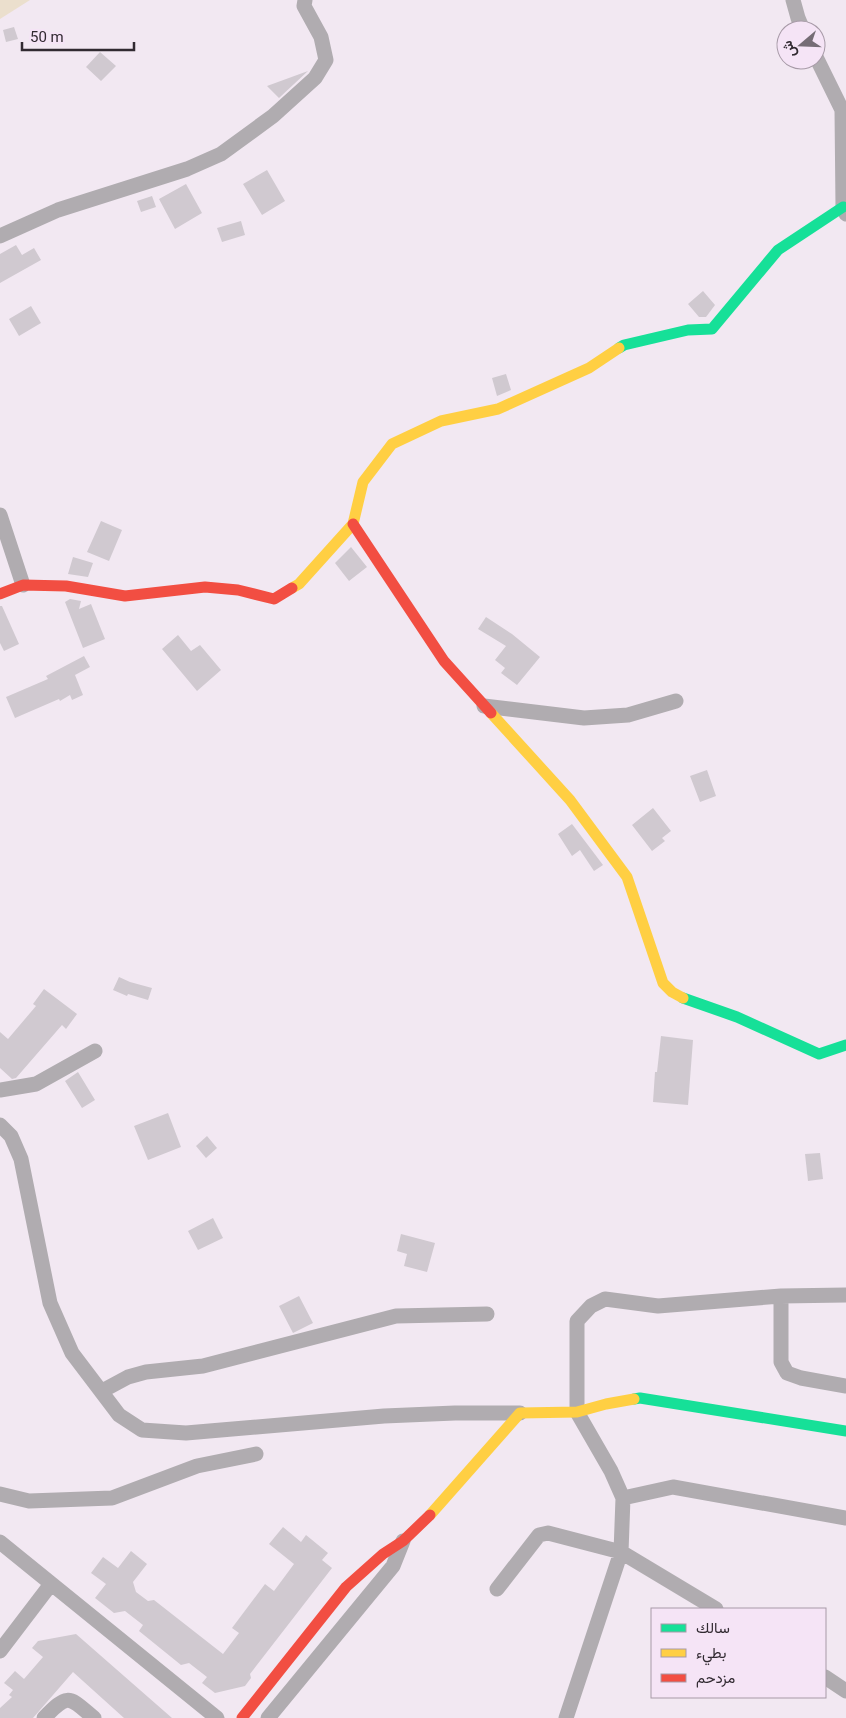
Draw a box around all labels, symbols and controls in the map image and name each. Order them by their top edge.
scale bar [22,20,135,52]
north arrow [776,20,826,70]
text: 50 m [30,28,64,46]
text: ش [778,38,800,60]
legend [651,1608,826,1698]
text: سالك [696,1619,730,1637]
text: بطيء [696,1644,726,1666]
text: مزدحم [696,1669,735,1688]

